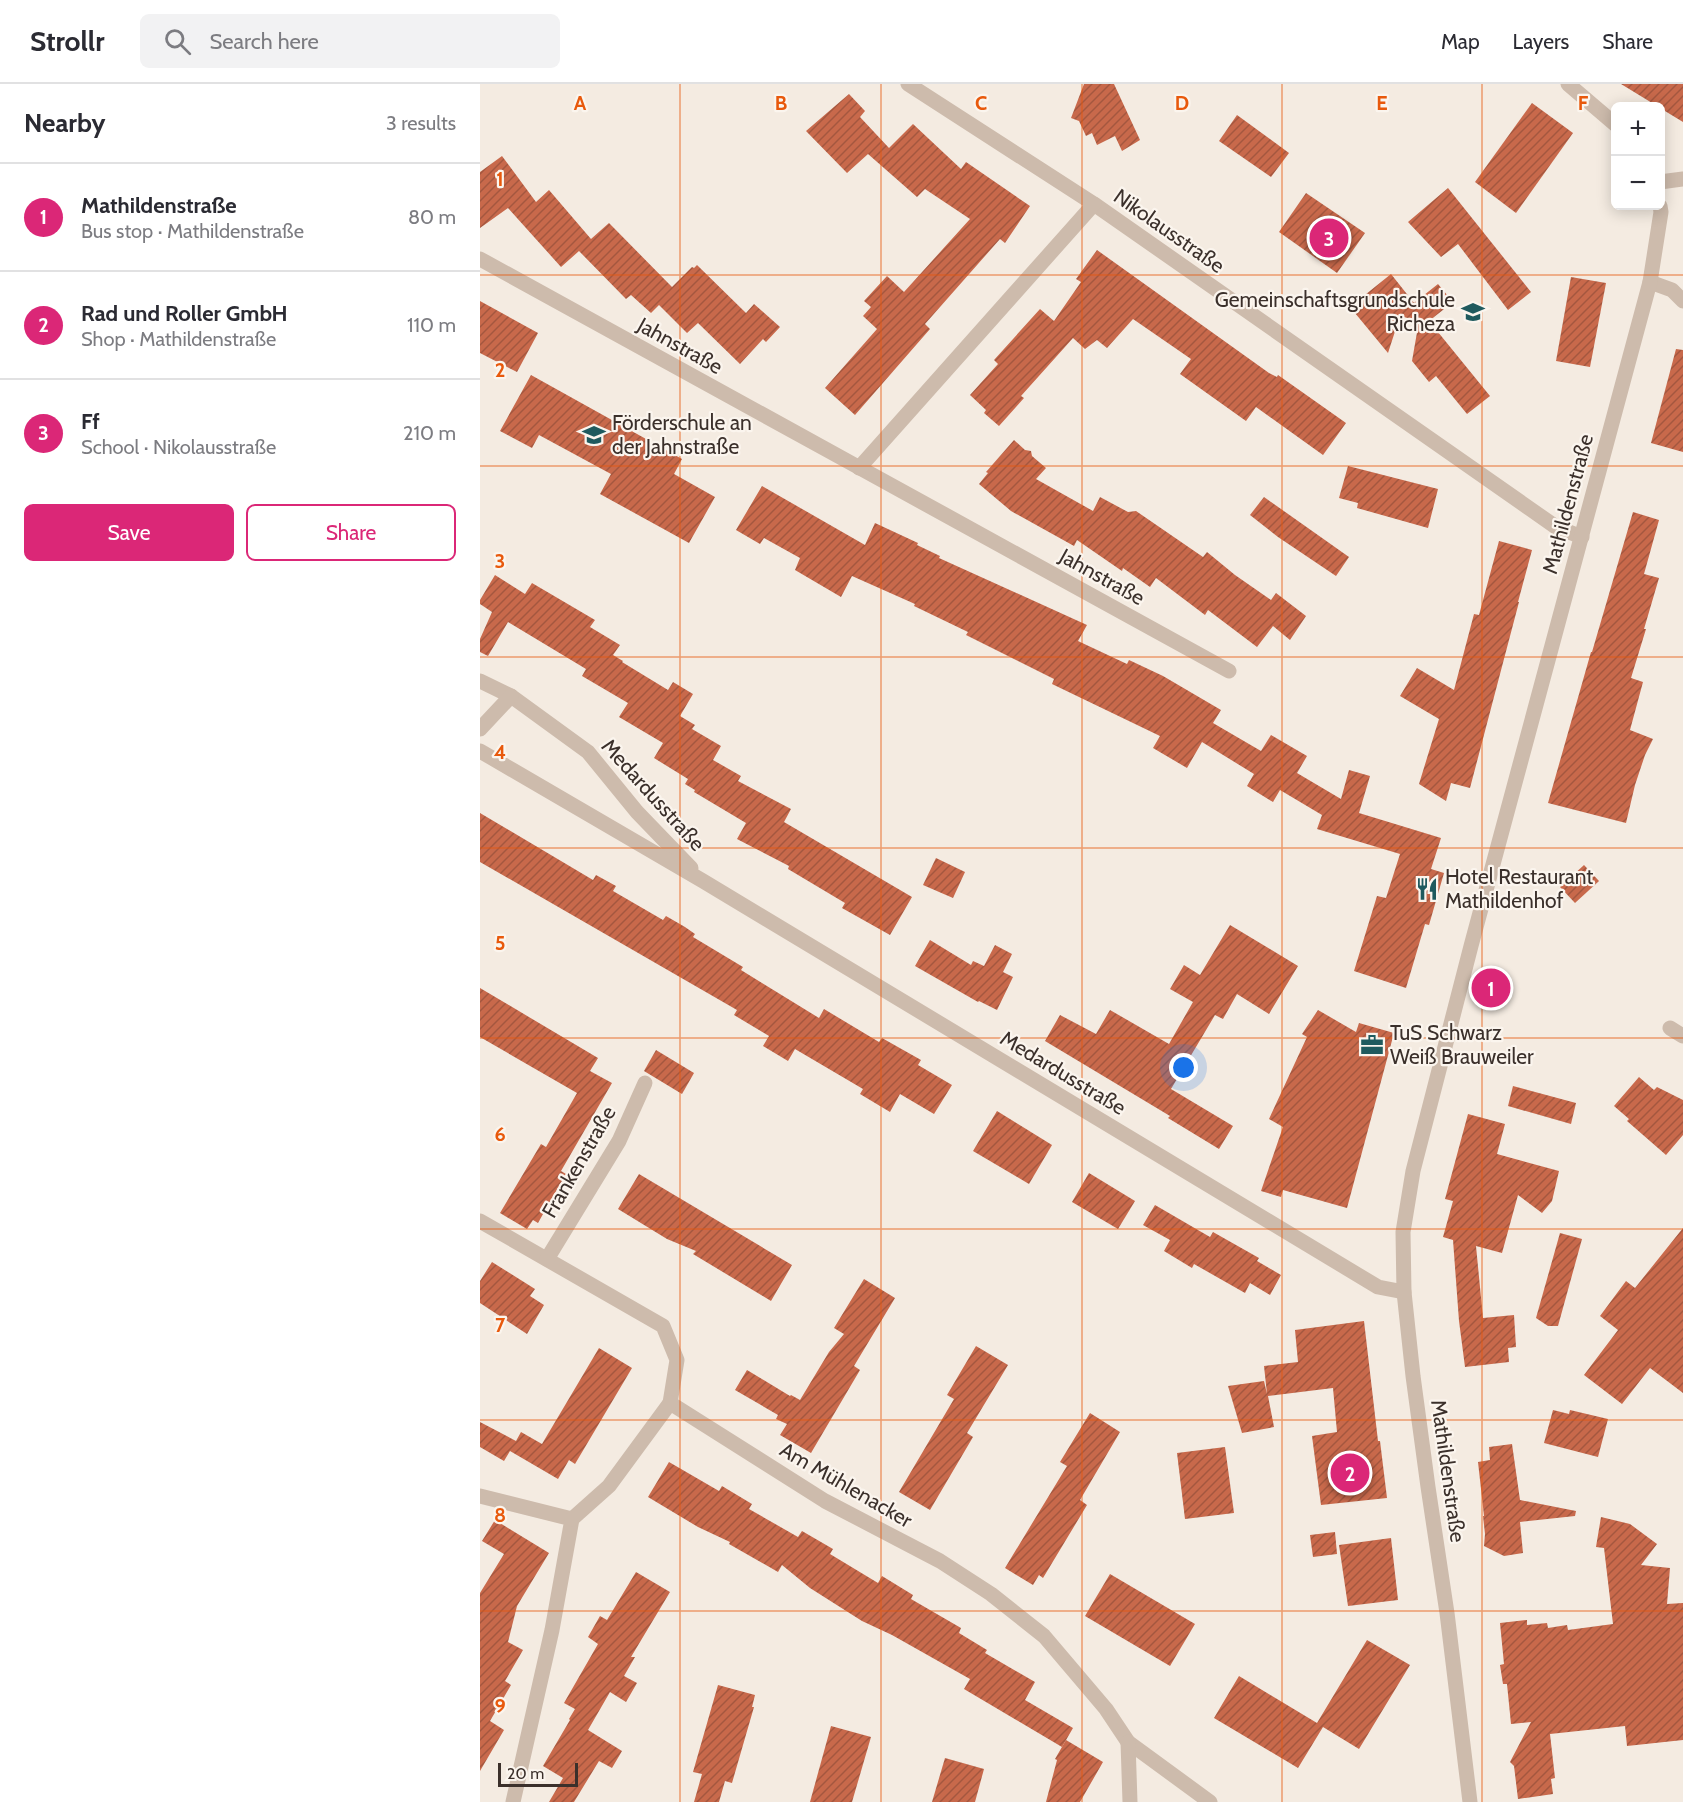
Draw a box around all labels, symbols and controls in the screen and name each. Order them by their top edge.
search box [140,14,560,68]
text: Strollr [30,24,104,58]
icon: search [161,25,194,58]
text: Search here [209,28,319,55]
text: Map [1441,29,1480,54]
text: Layers [1513,29,1569,54]
text: Share [1602,29,1653,54]
text: A [574,91,587,115]
text: B [775,91,787,115]
text: C [975,91,987,115]
text: D [1175,91,1189,115]
text: E [1376,91,1388,115]
text: F [1578,91,1589,115]
map controls [1611,102,1665,210]
button: + [1611,102,1665,156]
text: Nearby [24,107,105,139]
text: 3 results [386,111,456,135]
button: − [1611,156,1665,210]
text: 1 [496,167,504,191]
street label: Nikolausstraße [1109,183,1230,278]
text: Mathildenstraße [81,192,237,219]
text: 1 [40,205,47,229]
text: 80 m [408,205,456,229]
pin: 3 [1310,216,1348,260]
text: Bus stop · Mathildenstraße [81,219,304,243]
place label: Gemeinschaftsgrundschule Richeza [1215,287,1455,336]
school or university icon: Gemeinschaftsgrundschule Richeza [1460,299,1486,325]
text: Rad und Roller GmbH [81,300,288,327]
street label: Jahnstraße [632,311,727,379]
text: 2 [38,313,49,337]
text: 110 m [407,313,456,337]
text: Shop · Mathildenstraße [81,327,276,351]
text: 2 [495,358,505,382]
text: Ff [81,408,100,435]
place label: Förderschule an der Jahnstraße [612,410,752,459]
text: 3 [38,421,49,445]
text: 210 m [403,421,456,445]
school or university icon: Förderschule an der Jahnstraße [581,422,607,448]
street label: Mathildenstraße [1537,431,1598,577]
text: School · Nikolausstraße [81,435,276,459]
button: Save [24,504,234,561]
button: Share [246,504,456,561]
street label: Jahnstraße [1054,542,1149,610]
text: 3 [495,549,505,573]
street label: Medardusstraße [597,733,710,856]
text: 4 [494,740,506,764]
place label: Hotel Restaurant Mathildenhof [1445,864,1593,913]
restaurant icon: Hotel Restaurant Mathildenhof [1414,876,1440,902]
text: 5 [495,931,505,955]
pin: 1 [1472,966,1510,1010]
place label: TuS Schwarz Weiß Brauweiler [1390,1020,1534,1069]
street label: Medardusstraße [996,1025,1131,1120]
office icon: TuS Schwarz Weiß Brauweiler [1359,1032,1385,1058]
your location [1169,1053,1198,1082]
street label: Frankenstraße [537,1101,621,1222]
text: 6 [494,1122,506,1146]
text: 7 [495,1313,506,1337]
street label: Mathildenstraße [1426,1398,1471,1544]
street label: Am Mühlenacker [776,1437,917,1533]
pin: 2 [1330,1450,1370,1496]
text: 8 [494,1503,506,1527]
text: 9 [494,1694,506,1718]
scale bar [498,1760,578,1788]
text: 20 m [507,1764,544,1783]

